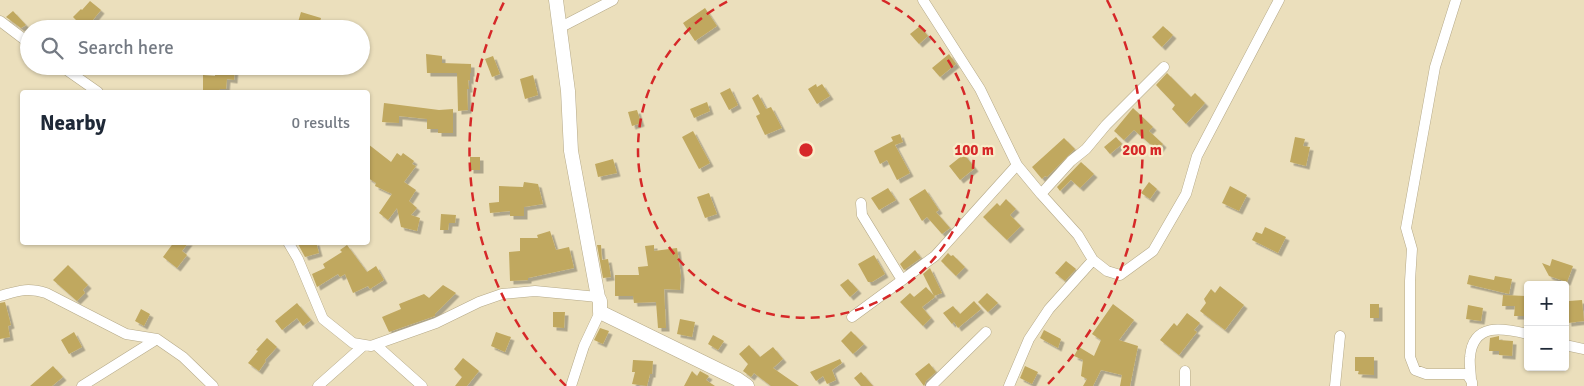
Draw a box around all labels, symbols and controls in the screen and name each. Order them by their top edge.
search box [20,20,370,75]
icon: search [38,34,66,62]
text: Search here [78,36,174,60]
text: Nearby [40,110,106,136]
text: 0 results [291,113,350,133]
centre of rings [797,141,815,159]
text: 100 m [954,141,994,159]
text: 200 m [1122,141,1162,159]
map controls [1524,281,1569,371]
button: + [1524,281,1569,326]
button: − [1524,326,1569,371]

